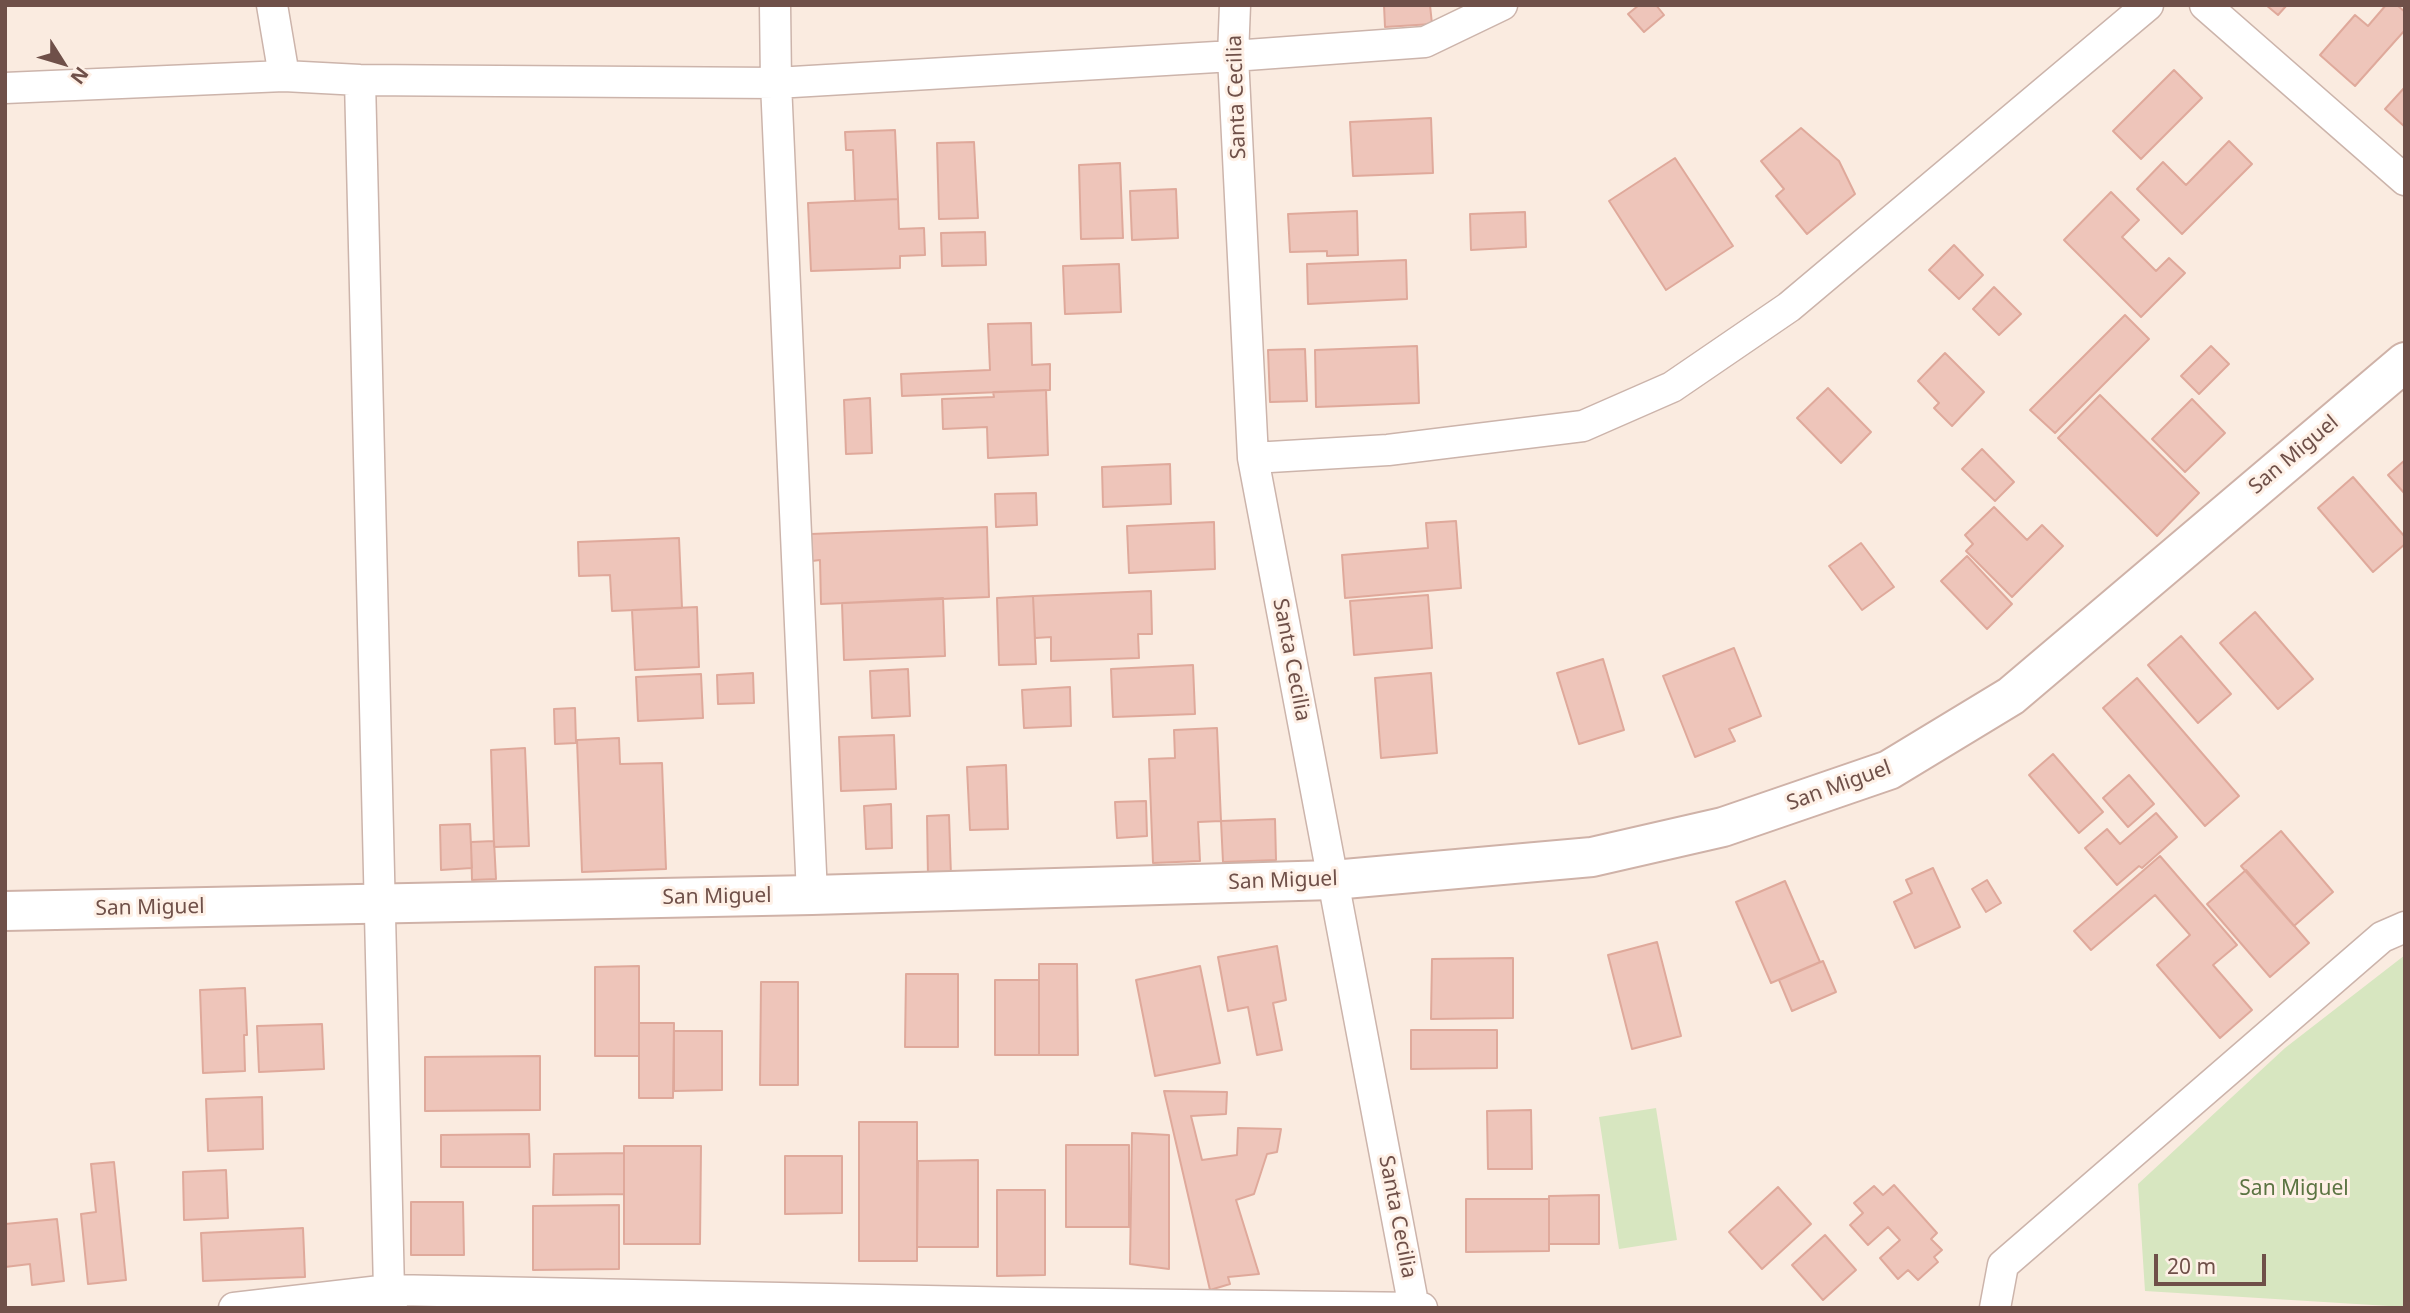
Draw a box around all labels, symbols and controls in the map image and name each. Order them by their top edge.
north arrow [28,28,98,98]
street label: Santa Cecilia [1222,34,1252,160]
text: N [65,62,95,90]
street label: San Miguel [2244,410,2344,500]
street label: Santa Cecilia [1267,597,1315,723]
street label: San Miguel [1783,755,1895,817]
street label: San Miguel [1228,866,1338,896]
street label: San Miguel [662,883,772,911]
street label: San Miguel [95,894,205,922]
street label: Santa Cecilia [1373,1154,1421,1280]
park label: San Miguel [2239,1176,2349,1202]
scale bar [2158,1240,2270,1284]
text: 20 m [2167,1252,2216,1280]

